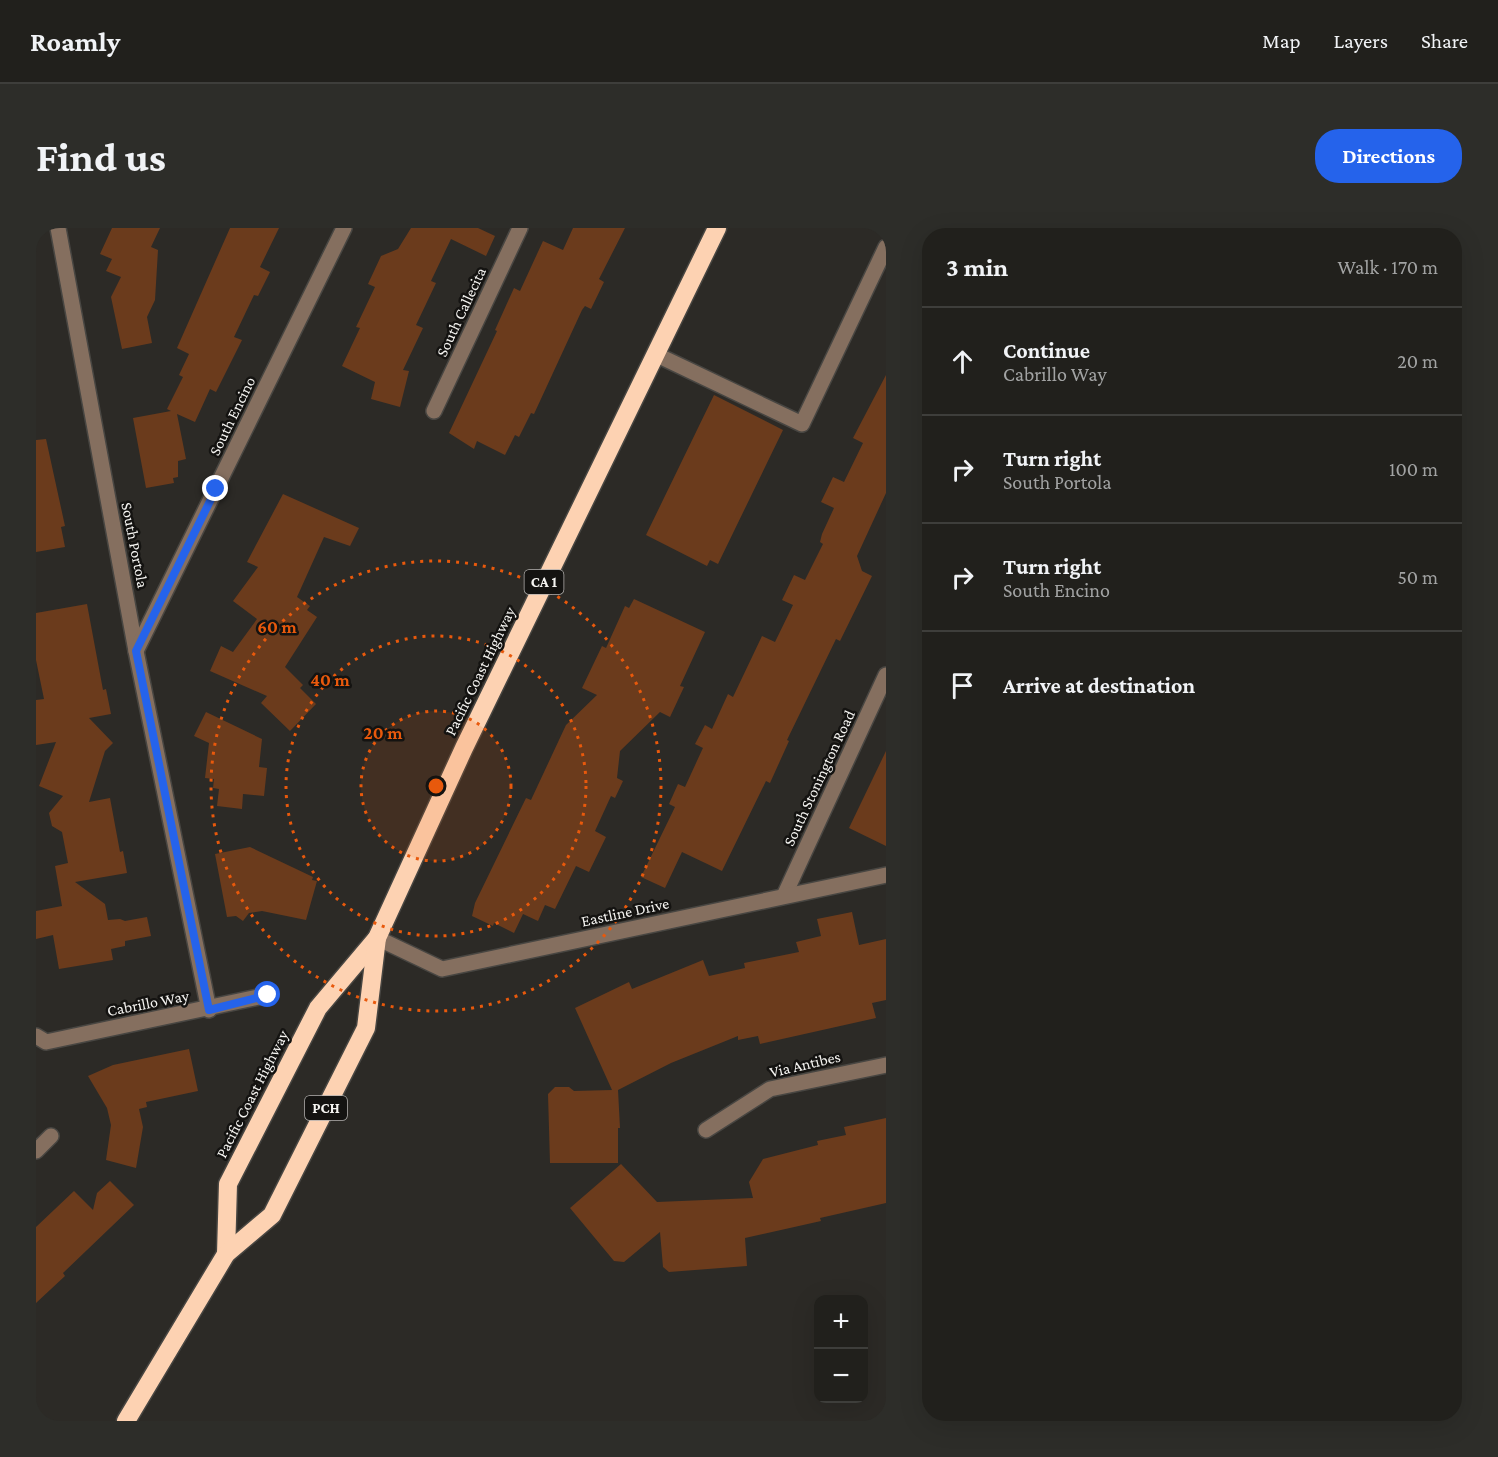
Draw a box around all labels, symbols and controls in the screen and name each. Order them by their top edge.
text: Roamly [30,26,120,57]
text: Map [1262,29,1301,53]
text: Layers [1334,29,1388,53]
text: Share [1421,29,1468,53]
button: Directions [1315,129,1462,183]
text: Find us [36,133,166,180]
text: 3 min [946,253,1008,282]
text: Walk · 170 m [1337,256,1438,278]
street label: South Callecita [433,264,489,359]
text: Continue [1003,338,1090,363]
icon: ahead [946,345,979,378]
text: 20 m [1397,350,1438,372]
text: Cabrillo Way [1003,363,1107,385]
street label: South Encino [206,374,258,458]
text: Turn right [1003,446,1101,471]
icon: right [946,453,979,486]
text: 100 m [1389,458,1438,480]
text: South Portola [1003,471,1112,493]
route end [202,475,228,501]
street label: South Portola [118,501,152,590]
text: Turn right [1003,554,1101,579]
icon: right [946,561,979,594]
text: 50 m [1397,566,1438,588]
road number: CA 1 [524,570,564,594]
text: South Encino [1003,579,1110,601]
street label: Pacific Coast Highway [441,603,520,738]
text: 60 m [257,617,297,637]
icon: arrive [946,669,979,702]
text: 40 m [310,670,350,690]
text: Arrive at destination [1003,673,1195,698]
street label: South Stonington Road [780,707,859,849]
text: 20 m [364,723,403,743]
centre of rings [426,776,446,796]
street label: Eastline Drive [579,894,671,930]
route start [254,981,280,1007]
street label: Cabrillo Way [106,987,191,1020]
street label: Pacific Coast Highway [212,1027,293,1161]
street label: Via Antibes [768,1048,842,1080]
road number: PCH [305,1096,347,1120]
map controls [814,1295,868,1403]
button: + [814,1295,868,1349]
button: − [814,1349,868,1403]

